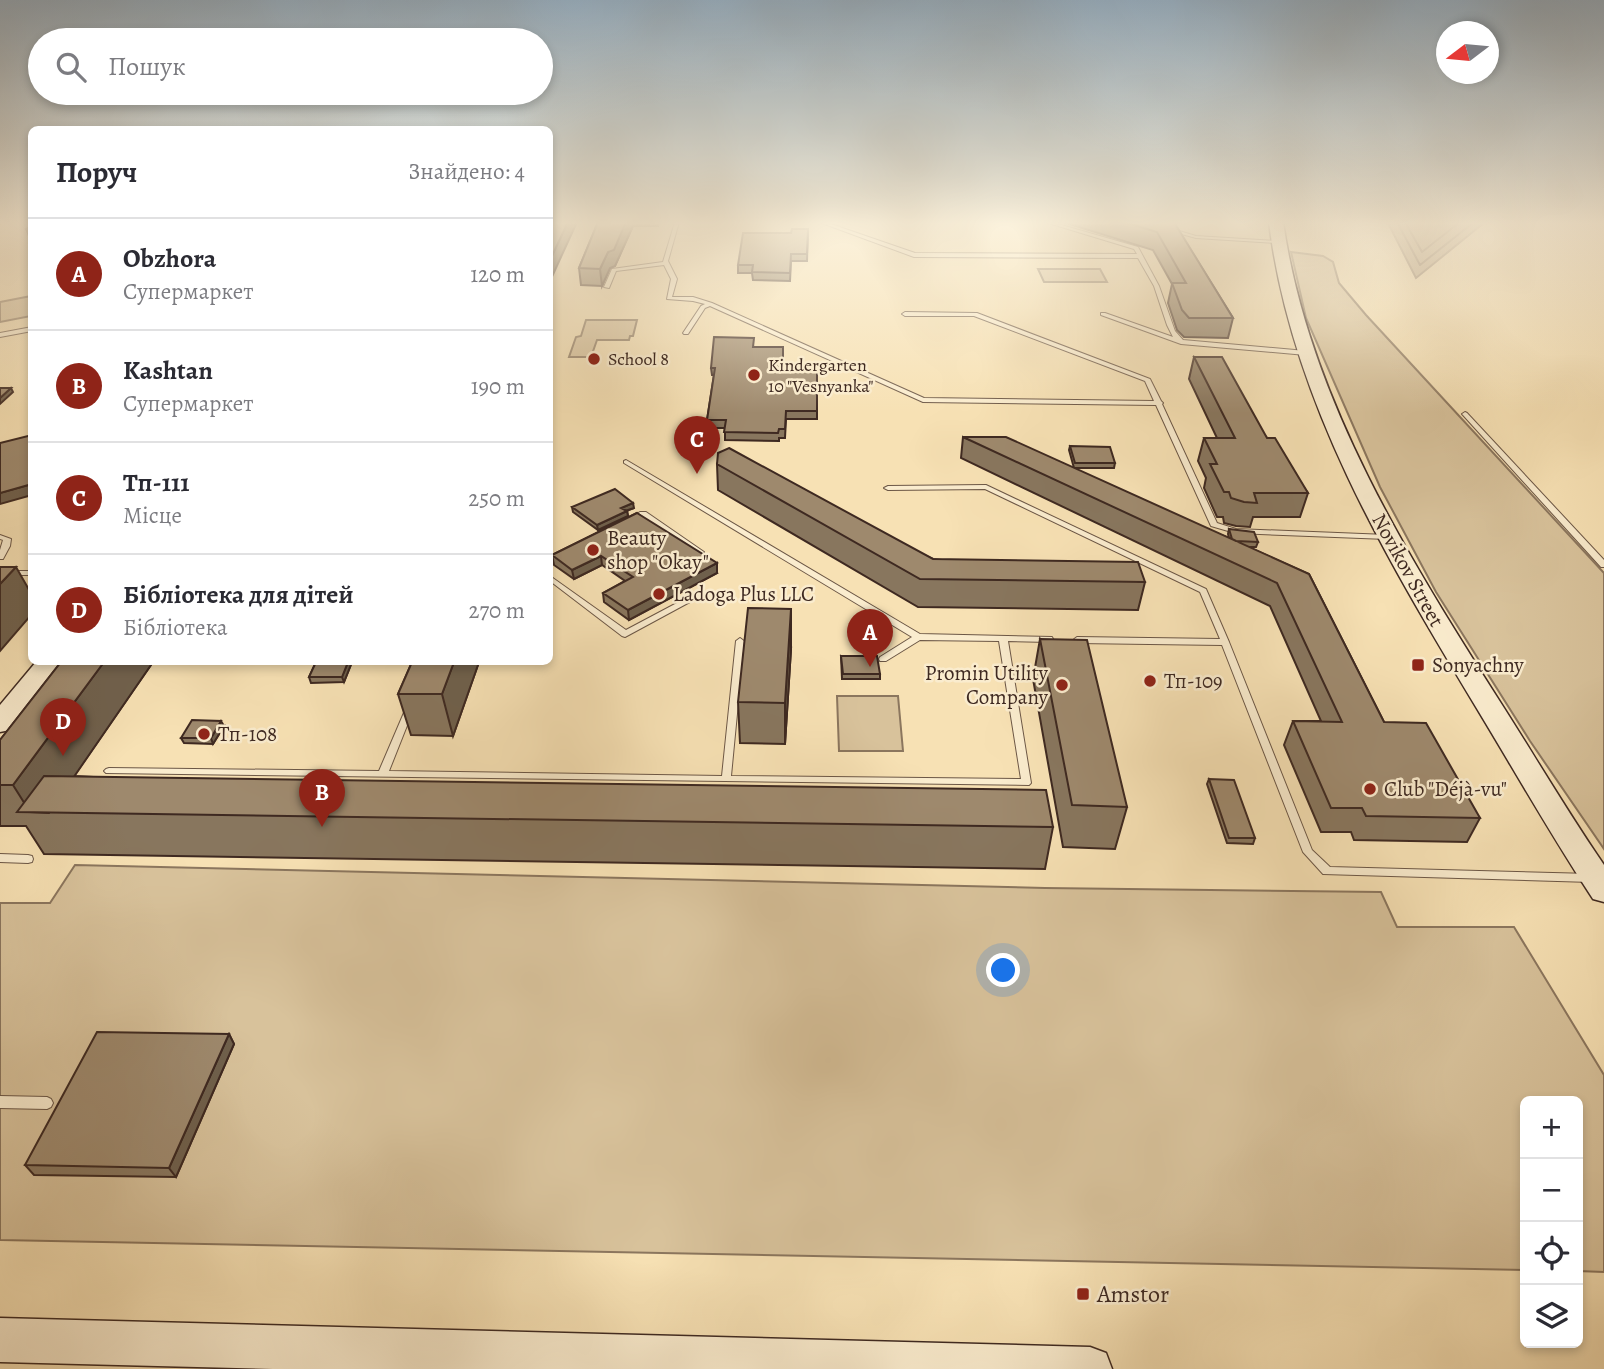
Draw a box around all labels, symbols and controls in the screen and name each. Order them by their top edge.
north arrow [1436,21,1499,84]
search box [28,28,553,105]
icon: search [52,48,90,86]
text: Пошук [108,49,186,84]
text: Поруч [56,152,137,192]
text: Знайдено: 4 [408,156,525,187]
text: Obzhora [123,241,216,276]
text: A [72,259,86,290]
text: 120 m [470,259,525,290]
text: Супермаркет [123,276,254,307]
place label: School 8 [608,347,669,371]
marker: School 8 [586,351,602,367]
text: Kashtan [123,353,213,388]
place label: Kindergarten 10 "Vesnyanka" [768,353,874,398]
marker: Kindergarten 10 "Vesnyanka" [746,367,762,383]
text: B [72,371,86,402]
text: 190 m [471,371,525,402]
text: Супермаркет [123,388,254,419]
pin: C [674,416,720,474]
text: Тп-111 [123,465,190,500]
text: C [72,483,86,514]
text: 250 m [468,483,525,514]
text: Місце [123,500,182,531]
street label: Novikov Street [1365,508,1451,632]
place label: Beauty shop "Okay" [607,524,709,576]
marker: Beauty shop "Okay" [585,542,601,558]
text: Бібліотека для дітей [123,577,354,612]
place label: Ladoga Plus LLC [673,580,814,608]
marker: Ladoga Plus LLC [651,586,667,602]
text: D [71,595,87,626]
text: 270 m [468,595,525,626]
pin: A [847,609,893,667]
text: Бібліотека [123,612,228,643]
place label: Sonyachny [1432,651,1524,679]
marker: Sonyachny [1410,657,1426,673]
place label: Promin Utility Company [925,659,1049,711]
place label: Тп-109 [1164,667,1223,695]
marker: Тп-109 [1142,673,1158,689]
marker: Promin Utility Company [1054,677,1070,693]
pin: D [40,698,86,756]
place label: Тп-108 [218,720,277,748]
marker: Тп-108 [196,726,212,742]
pin: B [299,769,345,827]
place label: Club "Déjà-vu" [1384,775,1507,803]
marker: Club "Déjà-vu" [1362,781,1378,797]
your location [986,953,1020,987]
map controls [1520,1096,1583,1348]
button: + [1520,1096,1583,1159]
button: − [1520,1159,1583,1222]
button: locate [1520,1222,1583,1285]
place label: Amstor [1096,1278,1169,1310]
button: layers [1520,1285,1583,1348]
marker: Amstor [1075,1286,1091,1302]

